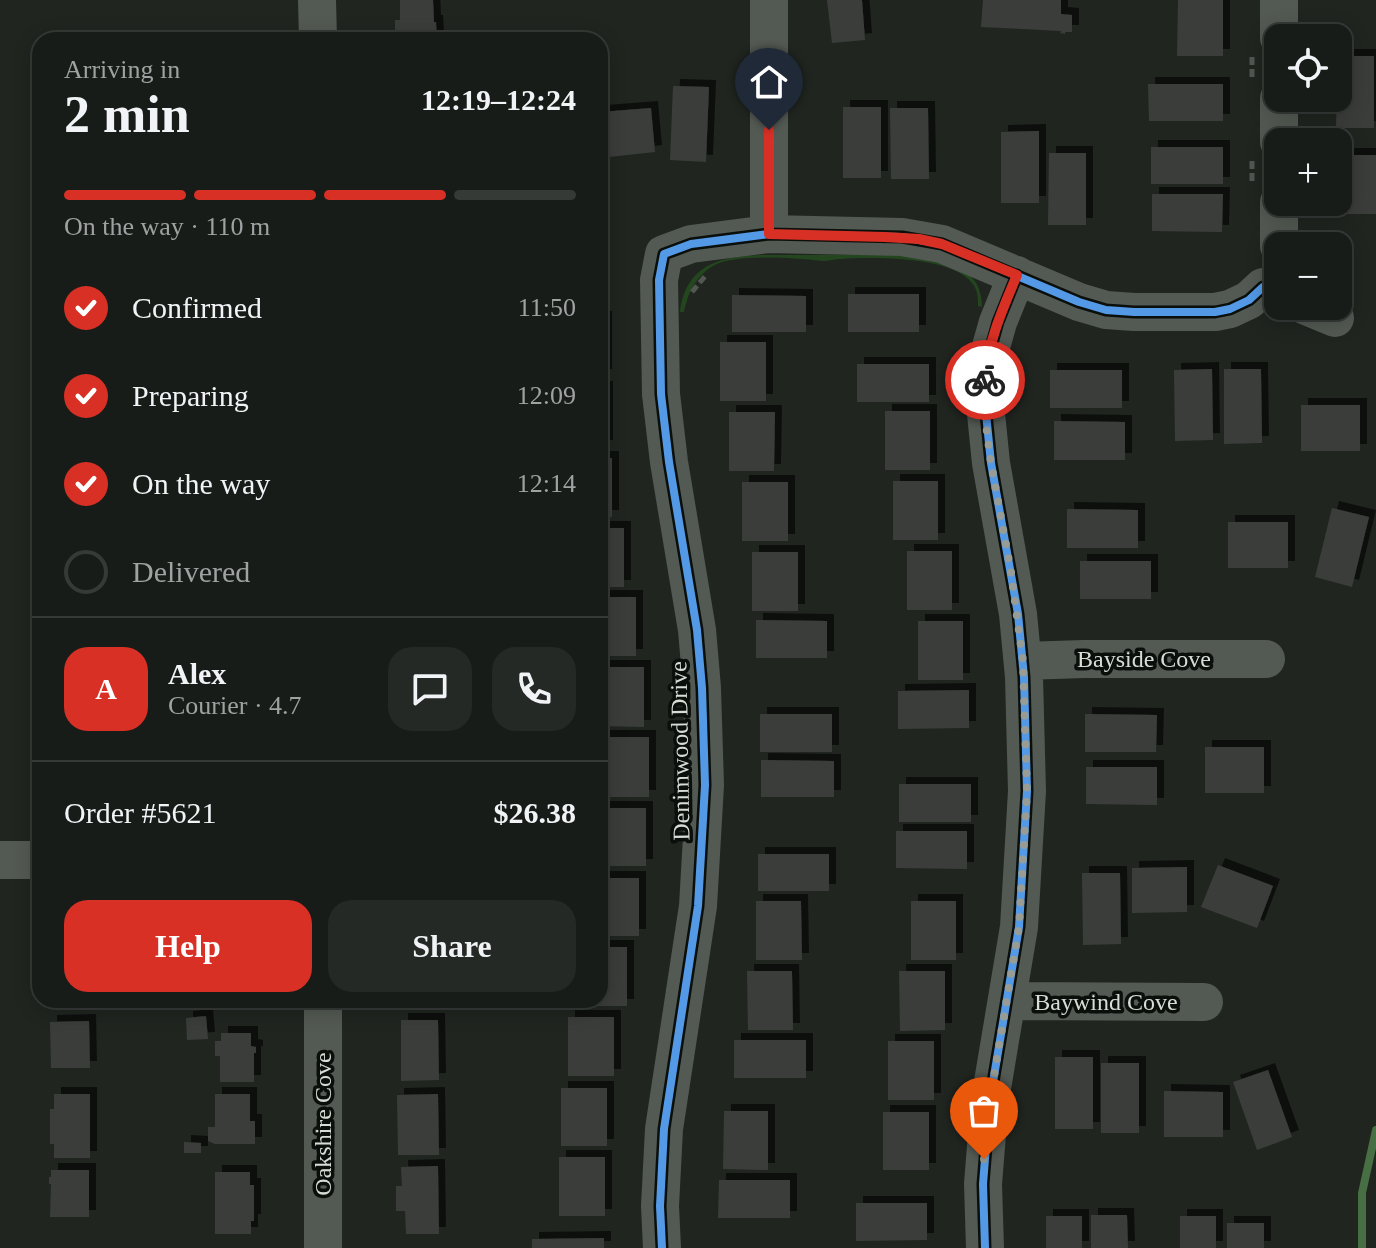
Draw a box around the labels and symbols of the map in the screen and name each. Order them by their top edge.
pin [735,48,803,130]
courier [945,340,1025,420]
street label: Bayside Cove [1077,646,1211,672]
street label: Denimwood Drive [665,661,695,841]
street label: Baywind Cove [1034,989,1178,1015]
street label: Oakshire Cove [310,1052,336,1196]
pin [950,1077,1018,1159]

